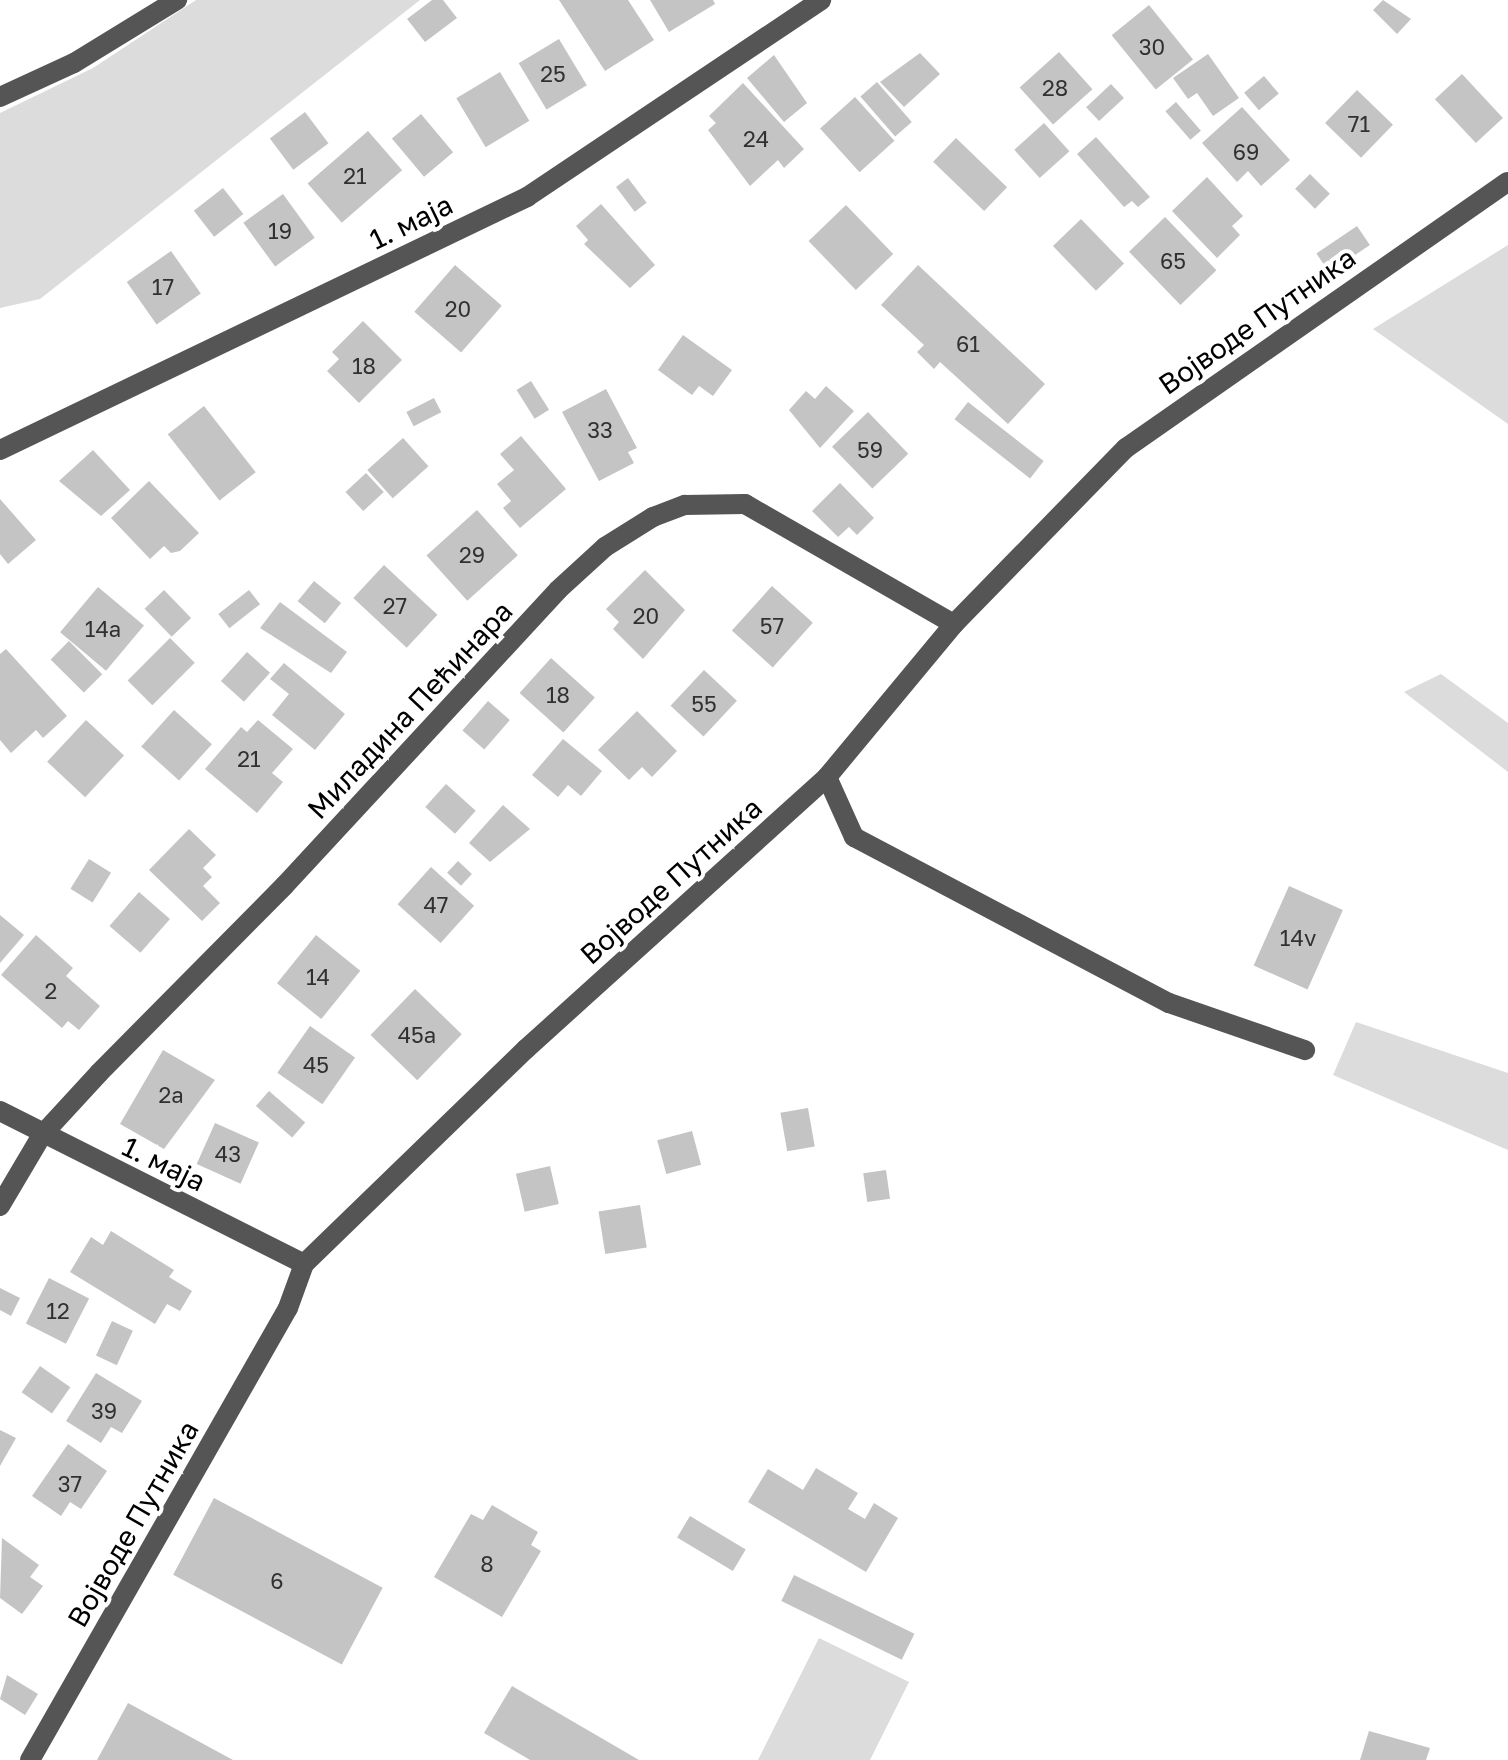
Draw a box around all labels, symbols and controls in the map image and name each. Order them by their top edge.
house number: 30 [1139,34,1165,60]
house number: 25 [540,61,566,87]
house number: 28 [1042,75,1068,101]
house number: 71 [1348,111,1370,137]
house number: 24 [743,126,769,152]
house number: 69 [1233,139,1259,165]
house number: 21 [343,163,367,189]
street label: 1. маја [364,188,458,256]
house number: 19 [268,218,292,244]
street label: Војводе Путника [1152,241,1362,401]
house number: 65 [1160,248,1186,274]
house number: 17 [152,274,174,300]
house number: 20 [445,296,471,322]
house number: 61 [956,331,980,357]
house number: 18 [352,353,376,379]
house number: 33 [587,417,613,443]
house number: 59 [857,437,883,463]
house number: 29 [459,542,485,568]
house number: 27 [383,593,407,619]
street label: Миладина Пећинара [301,594,519,826]
house number: 20 [633,603,659,629]
house number: 57 [760,613,784,639]
house number: 14a [85,616,121,642]
house number: 18 [546,682,570,708]
house number: 55 [691,691,717,717]
house number: 21 [237,746,261,772]
street label: Војводе Путника [573,791,769,971]
house number: 47 [423,892,449,918]
house number: 14v [1280,925,1316,951]
house number: 14 [306,964,330,990]
house number: 2 [45,978,57,1004]
house number: 45a [398,1022,436,1048]
house number: 45 [303,1052,329,1078]
house number: 2a [158,1082,184,1108]
street label: 1. маја [117,1130,211,1198]
house number: 43 [215,1141,241,1167]
house number: 12 [46,1298,70,1324]
house number: 39 [91,1398,117,1424]
street label: Војводе Путника [60,1415,206,1633]
house number: 37 [58,1471,82,1497]
house number: 8 [480,1551,494,1577]
house number: 6 [270,1568,284,1594]

